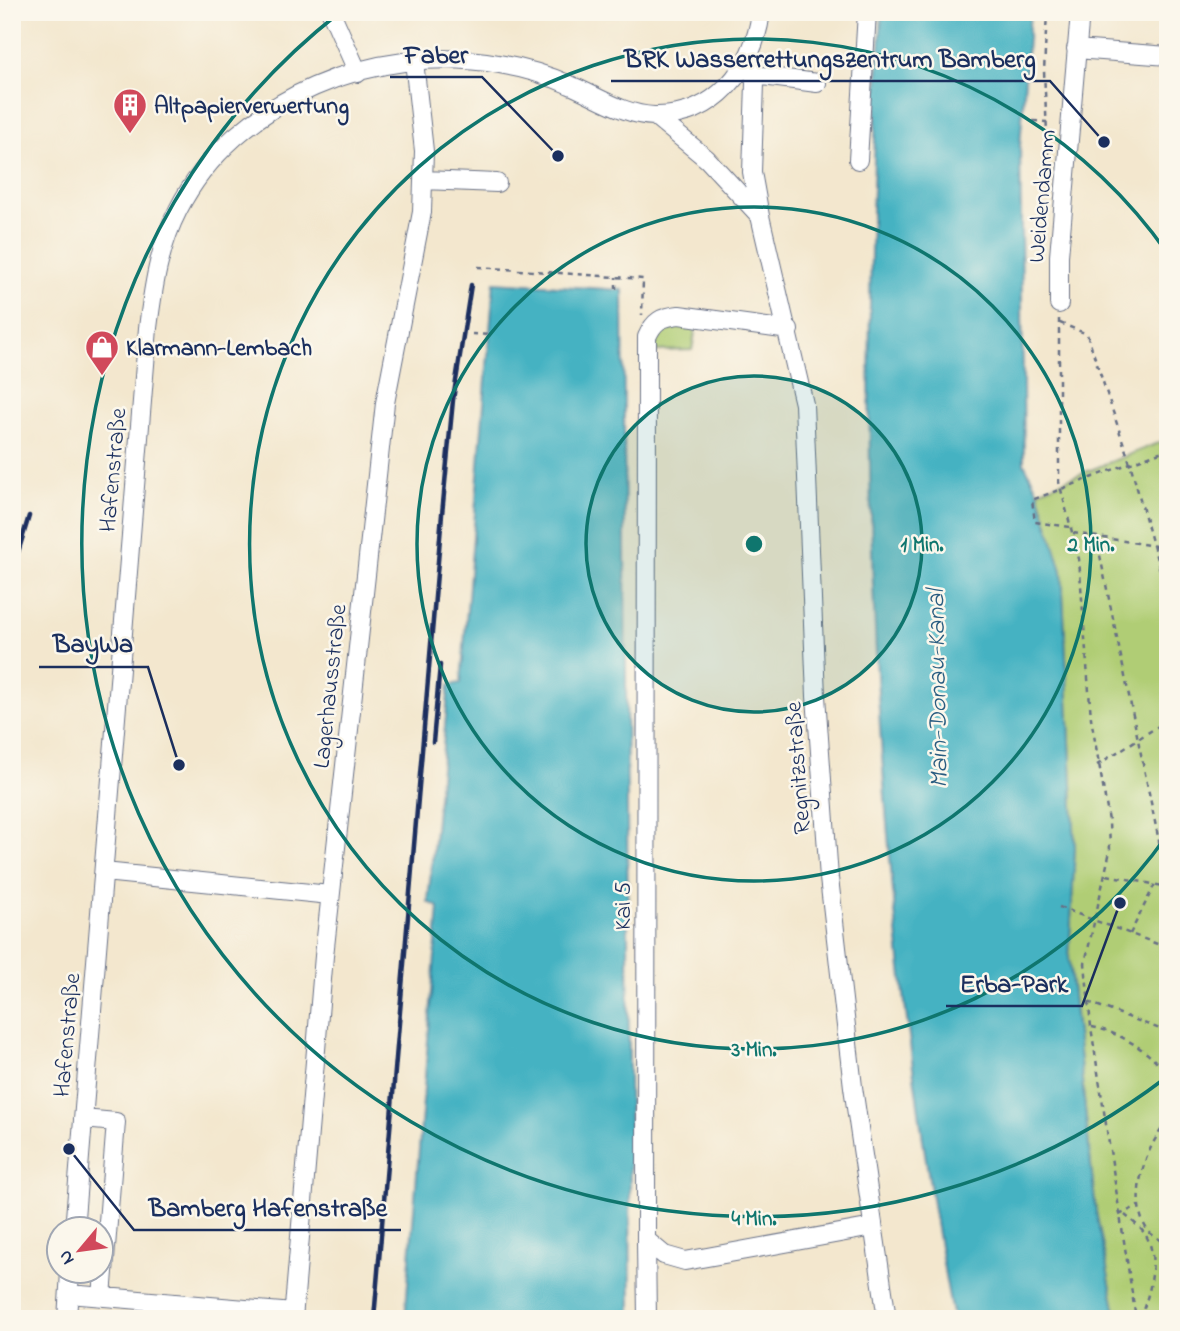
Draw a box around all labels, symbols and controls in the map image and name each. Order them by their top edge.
callout: Faber [390,30,482,77]
callout: BRK Wasserrettungszentrum Bamberg [611,34,1050,81]
text: Faber [402,38,469,76]
text: BRK Wasserrettungszentrum Bamberg [623,42,1036,81]
building icon: Altpapierverwertung [111,86,149,135]
place label: Altpapierverwertung [154,90,349,126]
street label: Weidendamm [1020,128,1067,264]
shop icon: Klarmann-Lembach [83,328,121,377]
place label: Klarmann-Lembach [126,332,312,367]
street label: Hafenstraße [92,406,137,534]
text: 1 Min. [900,531,944,561]
text: 2 Min. [1067,531,1115,561]
centre of rings [742,532,766,556]
water label: Main-Donau-Kanal [918,587,960,789]
street label: Lagerhausstraße [305,602,358,770]
callout: BayWa [39,620,148,667]
text: BayWa [52,627,133,665]
street label: Regnitzstraße [777,700,822,835]
street label: Kai 5 [607,881,642,930]
callout: Erba-Park [946,959,1082,1006]
text: Erba-Park [960,967,1069,1005]
street label: Hafenstraße [46,971,91,1099]
text: 3 Min. [730,1036,777,1066]
callout: Bamberg Hafenstraße [134,1183,401,1230]
text: Bamberg Hafenstraße [148,1191,389,1230]
text: 4 Min. [731,1205,777,1235]
north arrow [46,1216,116,1286]
text: N [52,1245,82,1269]

